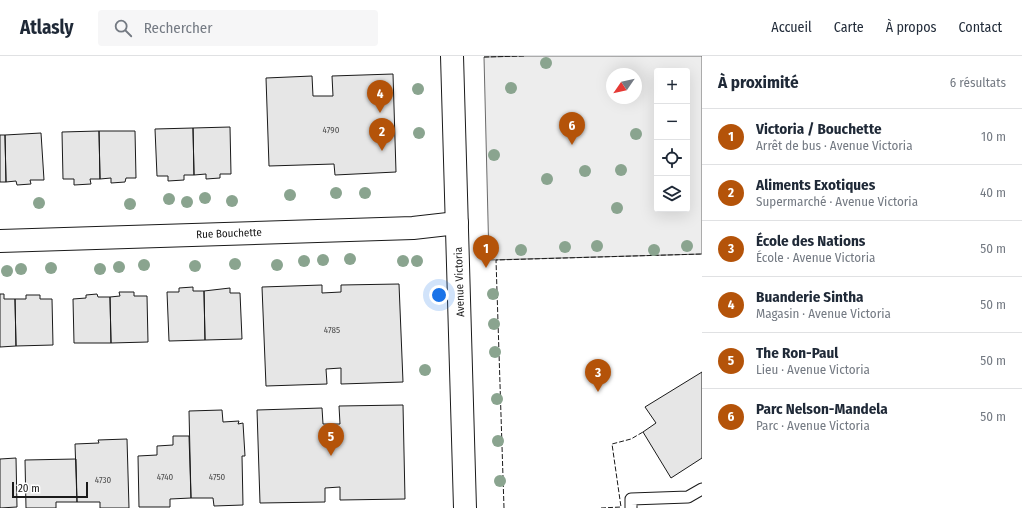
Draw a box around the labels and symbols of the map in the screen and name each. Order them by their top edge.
north arrow [606,68,642,104]
pin: 4 [367,80,393,113]
pin: 6 [559,112,585,145]
pin: 2 [369,118,395,151]
house number: 4790 [323,125,340,135]
street label: Rue Bouchette [196,226,262,241]
pin: 1 [473,235,499,268]
street label: Avenue Victoria [452,247,467,317]
your location [429,285,449,305]
house number: 4785 [324,325,340,335]
pin: 3 [585,359,611,392]
pin: 5 [318,423,344,456]
house number: 4740 [157,472,174,482]
house number: 4750 [209,472,226,482]
house number: 4730 [95,475,112,485]
scale bar [12,480,88,499]

